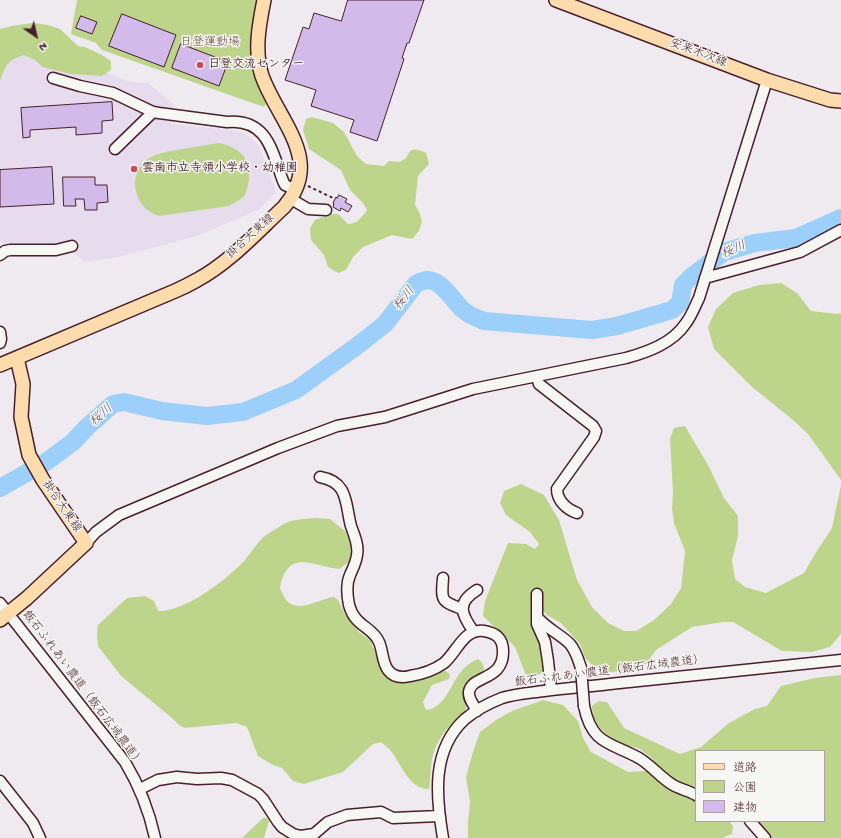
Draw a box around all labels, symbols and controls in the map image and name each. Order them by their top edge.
north arrow [16,16,56,56]
park label: 日登運動場 [180,36,240,50]
street label: 安来木次線 [667,37,729,71]
text: N [36,39,49,53]
place label: 日登交流センター [208,58,304,72]
marker: 日登交流センター [195,60,205,70]
place label: 雲南市立寺領小学校・幼稚園 [142,162,298,176]
marker: 雲南市立寺領小学校・幼稚園 [129,164,139,174]
street label: 掛合大東線 [224,212,278,262]
water label: 桜川 [719,239,749,263]
water label: 桜川 [391,284,419,314]
water label: 桜川 [87,402,117,430]
street label: 掛合大東線 [38,478,84,536]
street label: 飯石ふれあい農道（飯石広域農道） [18,608,146,770]
street label: 飯石ふれあい農道（飯石広域農道） [514,653,706,691]
legend [695,750,825,822]
text: 道路 [733,762,757,776]
text: 公園 [733,782,757,796]
text: 建物 [733,802,757,816]

